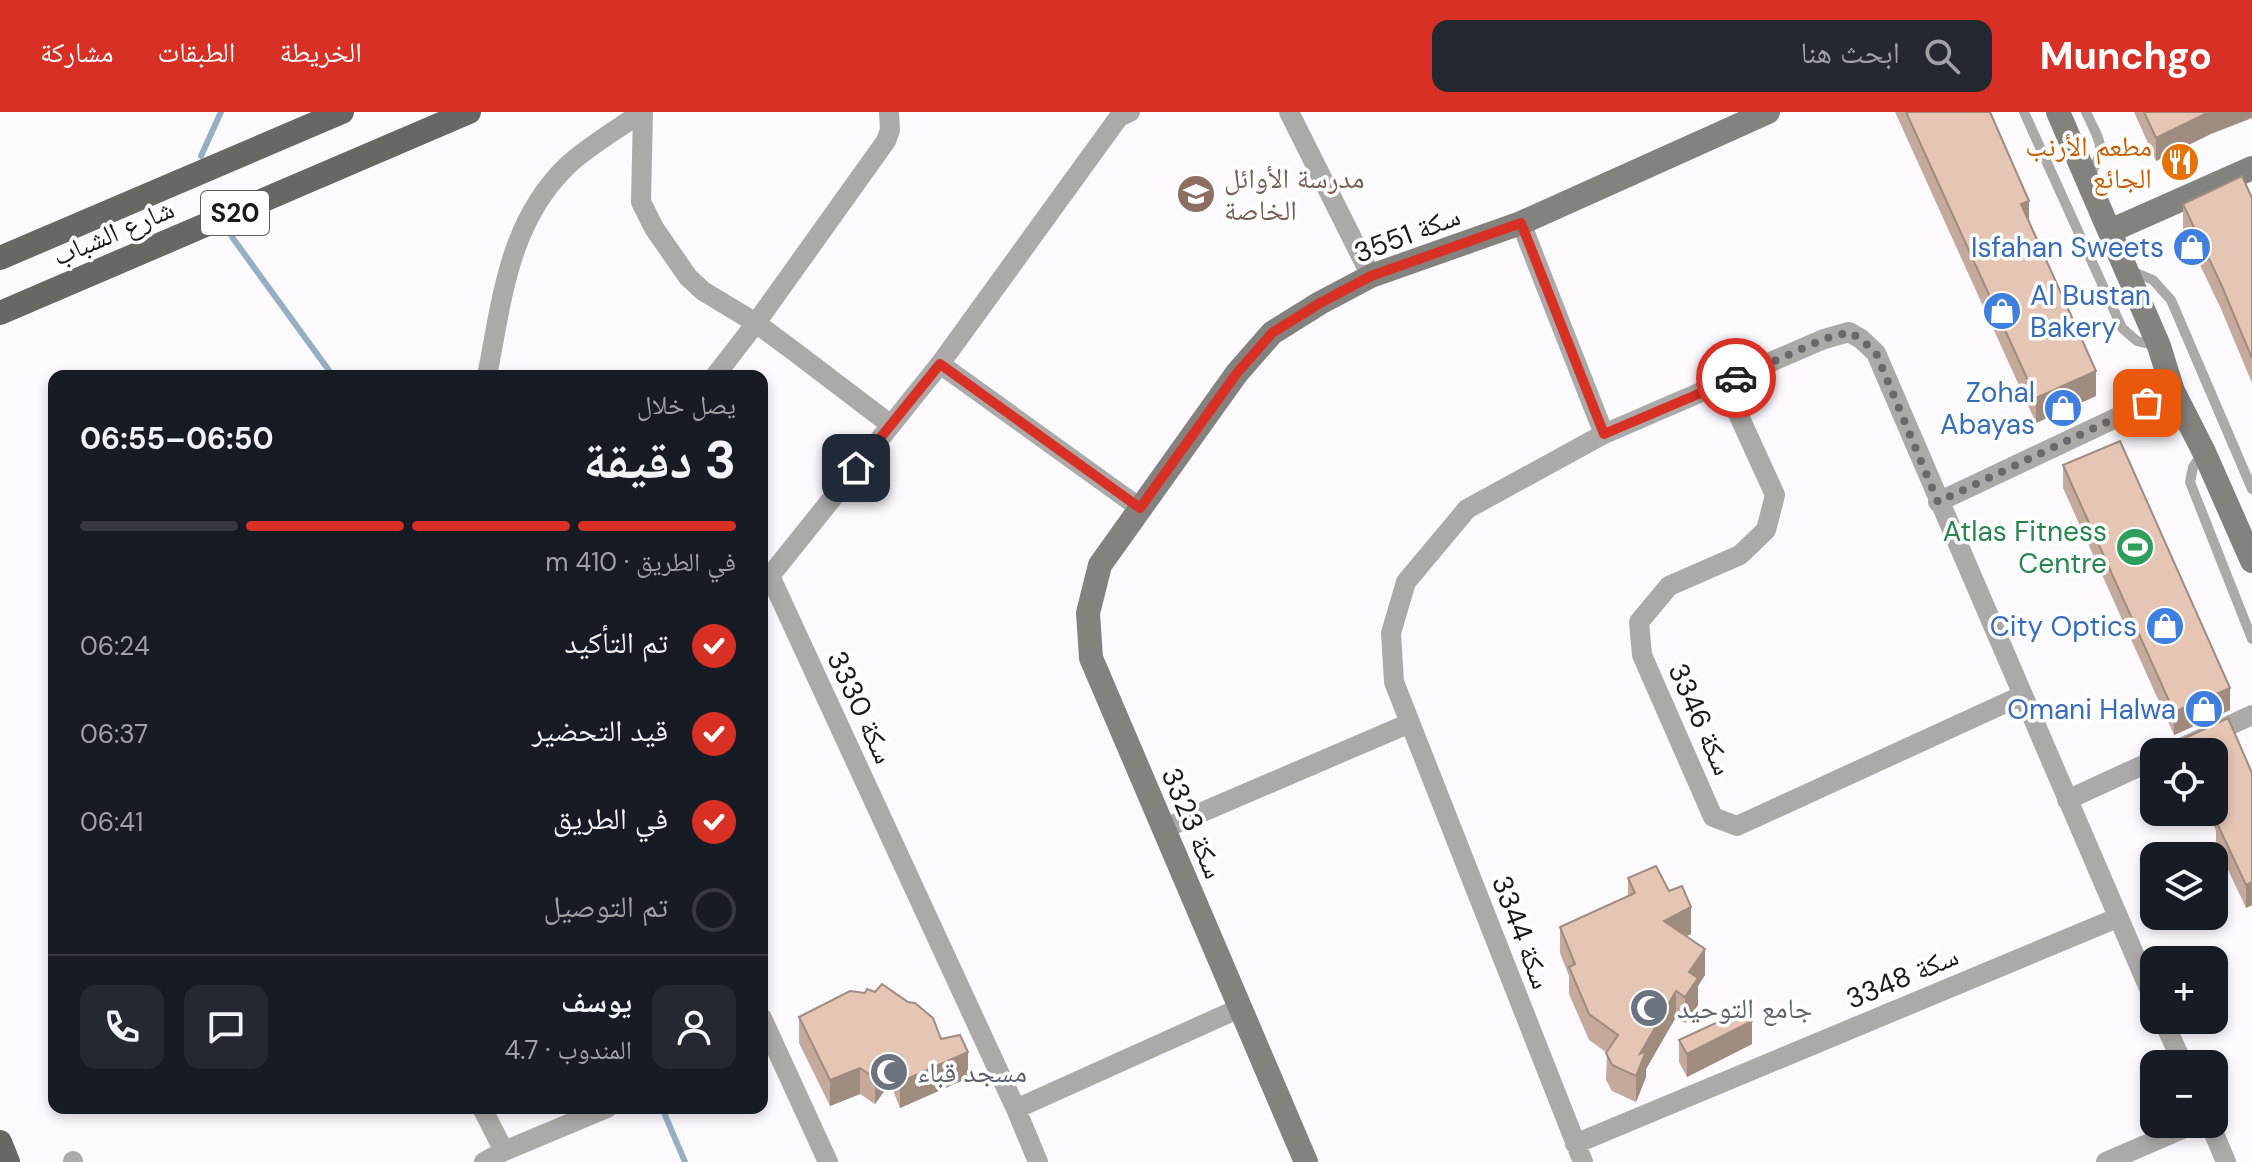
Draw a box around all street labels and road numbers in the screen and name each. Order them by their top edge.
street label: شارع الشباب [47,190,180,275]
road number: S20 [201,191,269,235]
street label: سكة 3551 [1349,197,1466,272]
street label: سكة 3330 [818,645,903,769]
street label: سكة 3346 [1659,657,1742,781]
street label: سكة 3323 [1153,762,1232,884]
street label: سكة 3344 [1483,870,1560,994]
street label: سكة 3348 [1840,937,1964,1018]

